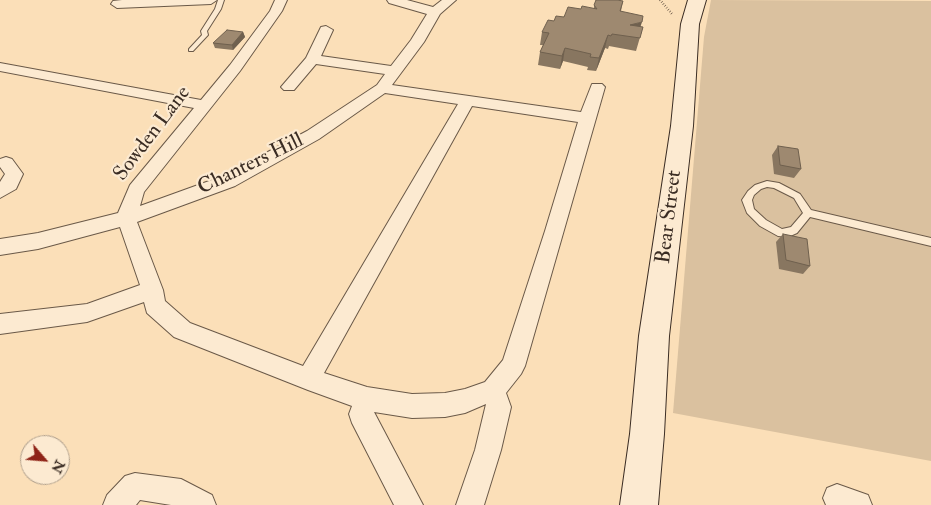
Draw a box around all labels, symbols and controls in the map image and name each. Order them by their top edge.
street label: Sowden Lane [109,82,197,186]
street label: Chanters Hill [194,129,308,201]
street label: Bear Street [652,169,688,265]
north arrow [20,435,70,485]
text: N [48,457,68,476]

